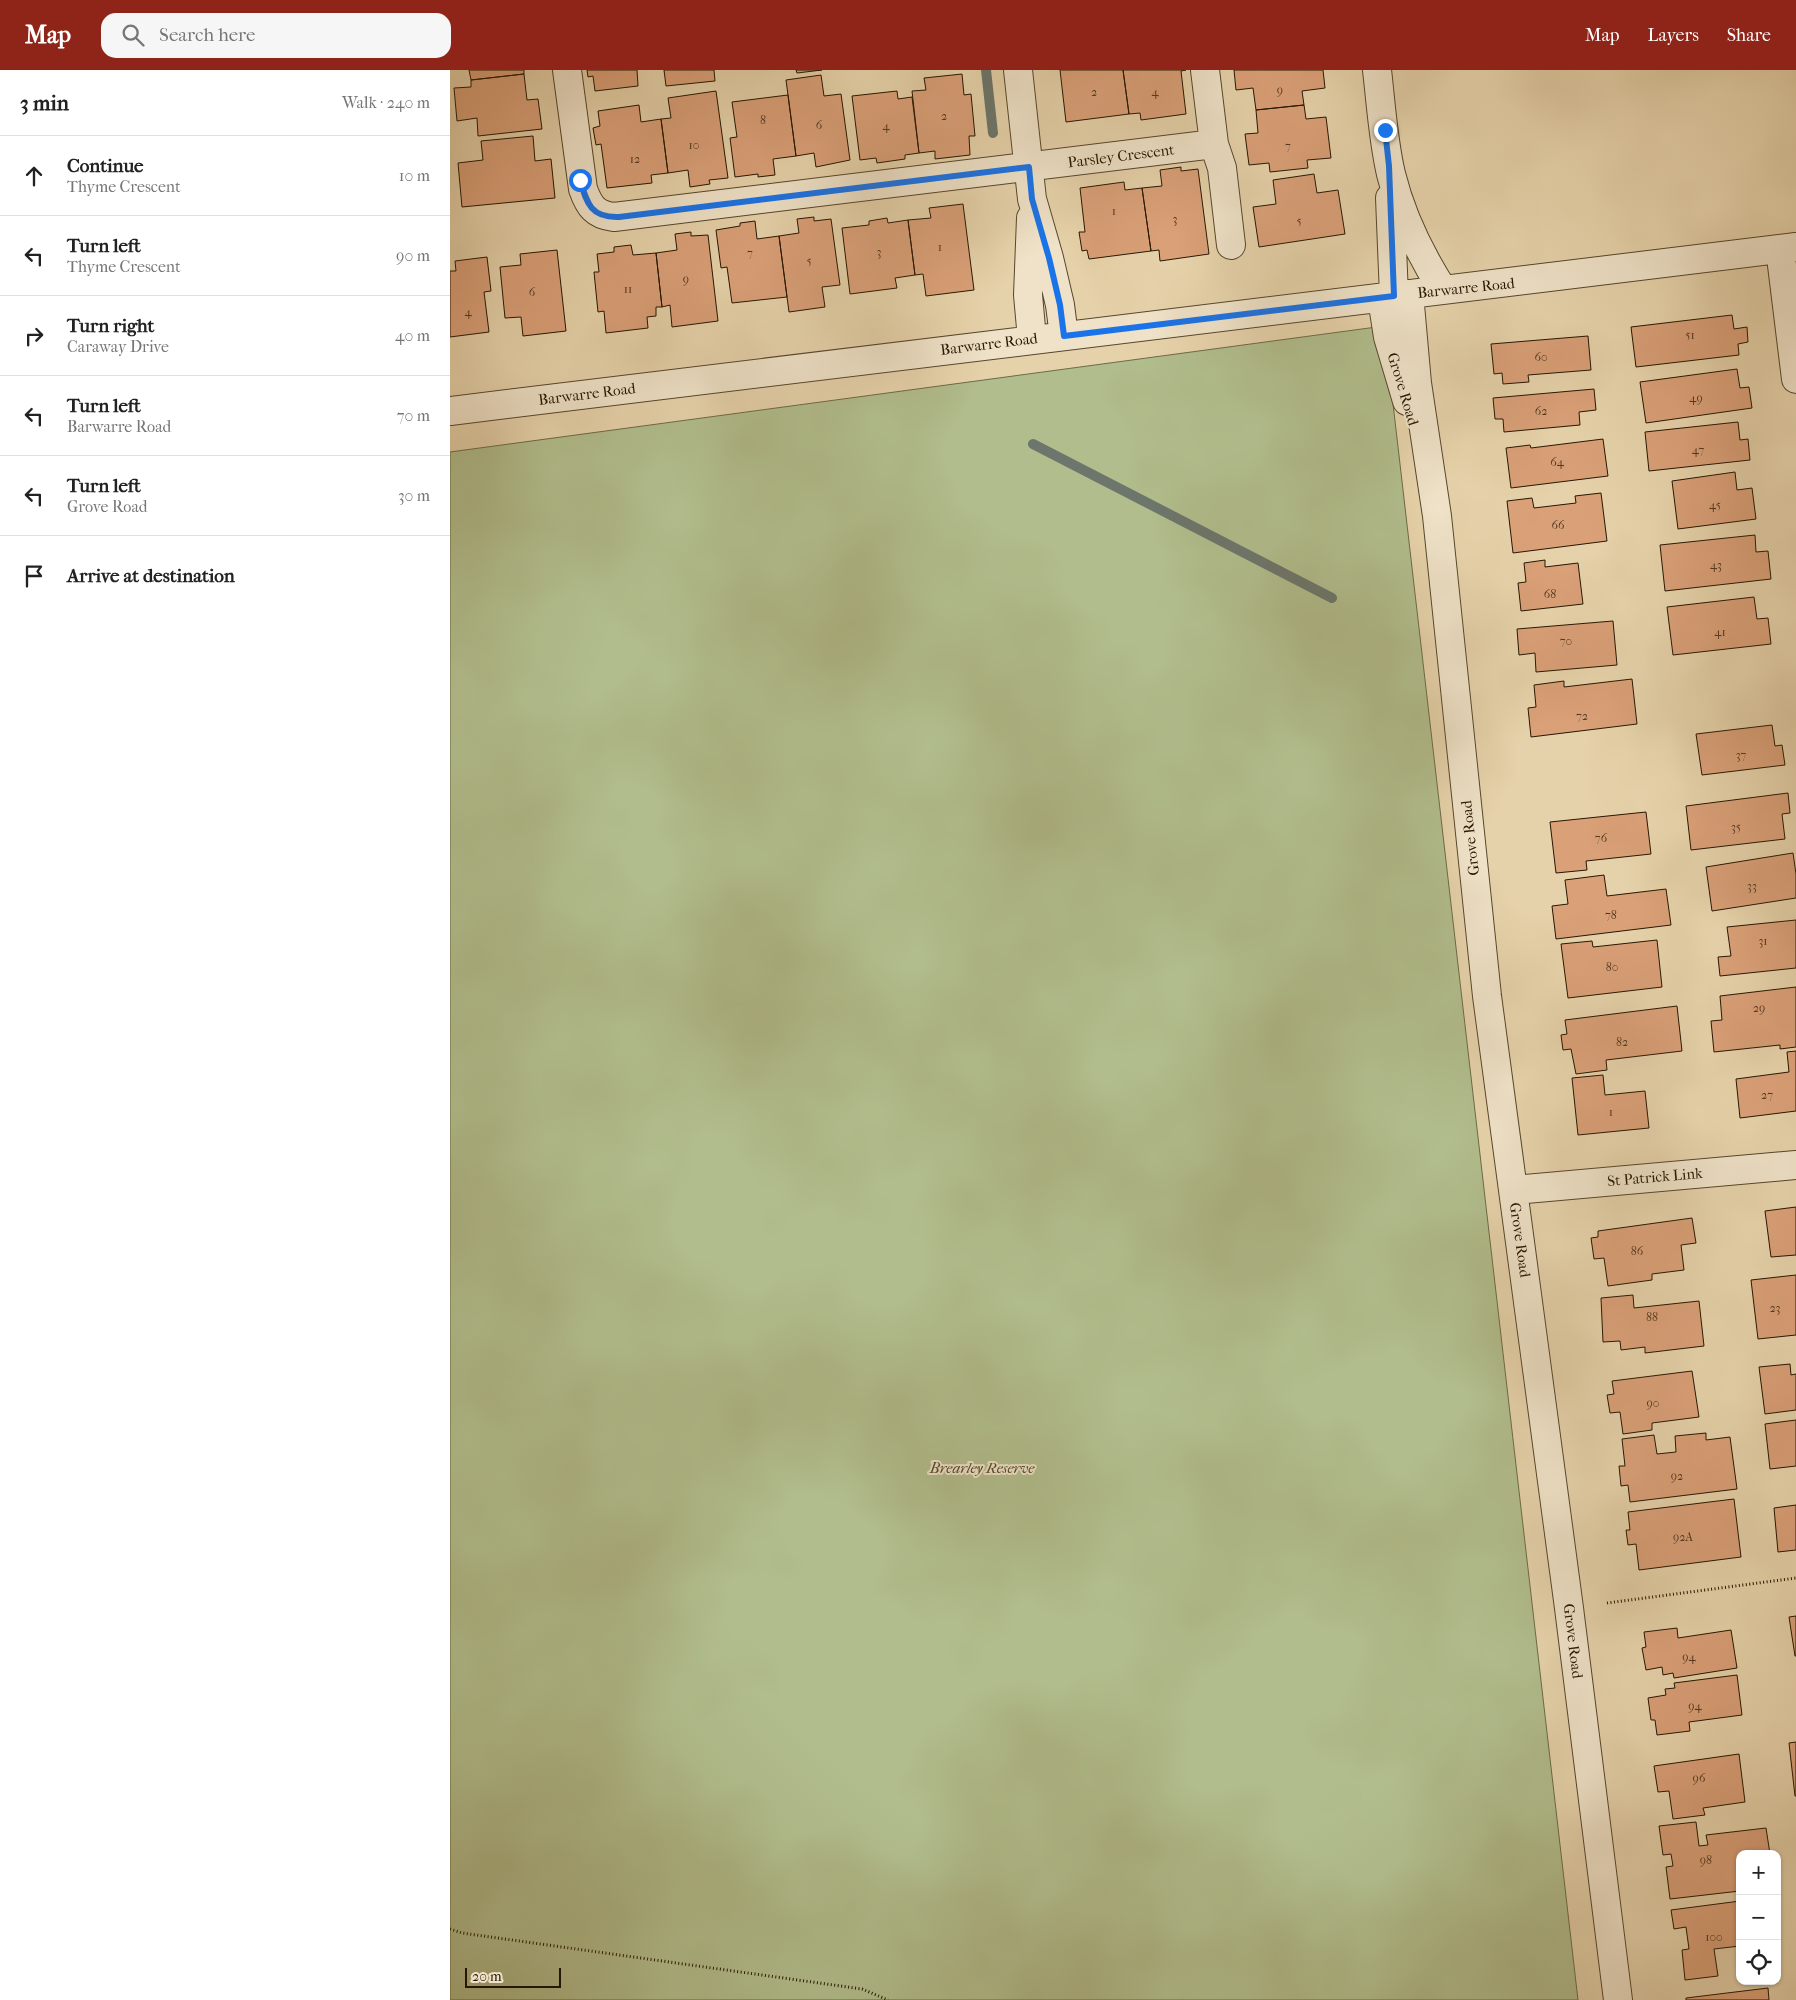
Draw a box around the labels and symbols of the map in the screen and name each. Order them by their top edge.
house number: 9 [1277,83,1283,97]
house number: 2 [1091,85,1097,99]
house number: 4 [1151,85,1159,99]
house number: 2 [941,109,947,123]
house number: 8 [760,113,766,127]
house number: 6 [816,118,823,132]
house number: 4 [882,119,890,133]
route end [1374,119,1397,142]
house number: 10 [689,138,699,152]
house number: 7 [1285,139,1291,153]
street label: Parsley Crescent [1067,140,1176,171]
house number: 12 [630,152,640,166]
route start [569,169,592,192]
house number: 1 [1112,204,1116,218]
house number: 3 [1173,212,1178,226]
house number: 5 [1296,214,1302,228]
house number: 1 [938,240,942,254]
house number: 3 [877,245,882,259]
house number: 7 [747,246,753,260]
house number: 5 [806,254,812,268]
house number: 9 [683,272,689,286]
street label: Barwarre Road [1416,274,1516,302]
house number: 11 [624,282,632,296]
house number: 6 [529,285,536,299]
house number: 4 [464,305,472,319]
house number: 51 [1685,328,1695,342]
street label: Barwarre Road [939,329,1039,359]
street label: Grove Road [1383,350,1423,429]
house number: 60 [1534,350,1548,364]
street label: Barwarre Road [537,379,637,409]
house number: 49 [1689,391,1703,405]
house number: 62 [1535,404,1547,418]
house number: 47 [1692,443,1704,457]
house number: 64 [1550,455,1565,469]
house number: 45 [1709,498,1721,512]
house number: 66 [1552,518,1565,532]
house number: 43 [1710,558,1722,572]
house number: 68 [1544,587,1556,601]
house number: 41 [1714,625,1726,639]
house number: 70 [1560,634,1572,648]
house number: 72 [1576,709,1588,723]
house number: 37 [1736,748,1747,762]
street label: Grove Road [1457,799,1483,876]
house number: 35 [1731,820,1741,834]
house number: 76 [1595,831,1608,845]
house number: 33 [1747,879,1757,893]
house number: 78 [1605,908,1617,922]
house number: 31 [1758,934,1768,948]
house number: 80 [1606,960,1618,974]
house number: 29 [1753,1001,1765,1015]
house number: 82 [1616,1035,1628,1049]
house number: 27 [1761,1088,1773,1102]
house number: 1 [1609,1105,1613,1119]
street label: St Patrick Link [1607,1164,1704,1190]
street label: Grove Road [1506,1201,1534,1279]
house number: 86 [1631,1244,1644,1258]
house number: 23 [1769,1301,1781,1315]
house number: 88 [1646,1310,1658,1324]
house number: 90 [1647,1396,1659,1410]
park label: Brearley Reserve [929,1459,1035,1477]
house number: 92 [1671,1469,1683,1483]
house number: 92A [1673,1530,1693,1544]
street label: Grove Road [1559,1602,1587,1680]
house number: 94 [1682,1650,1697,1664]
house number: 94 [1688,1699,1703,1713]
house number: 96 [1693,1771,1706,1785]
house number: 98 [1700,1853,1712,1867]
house number: 100 [1705,1930,1723,1944]
scale bar [465,1965,561,1988]

